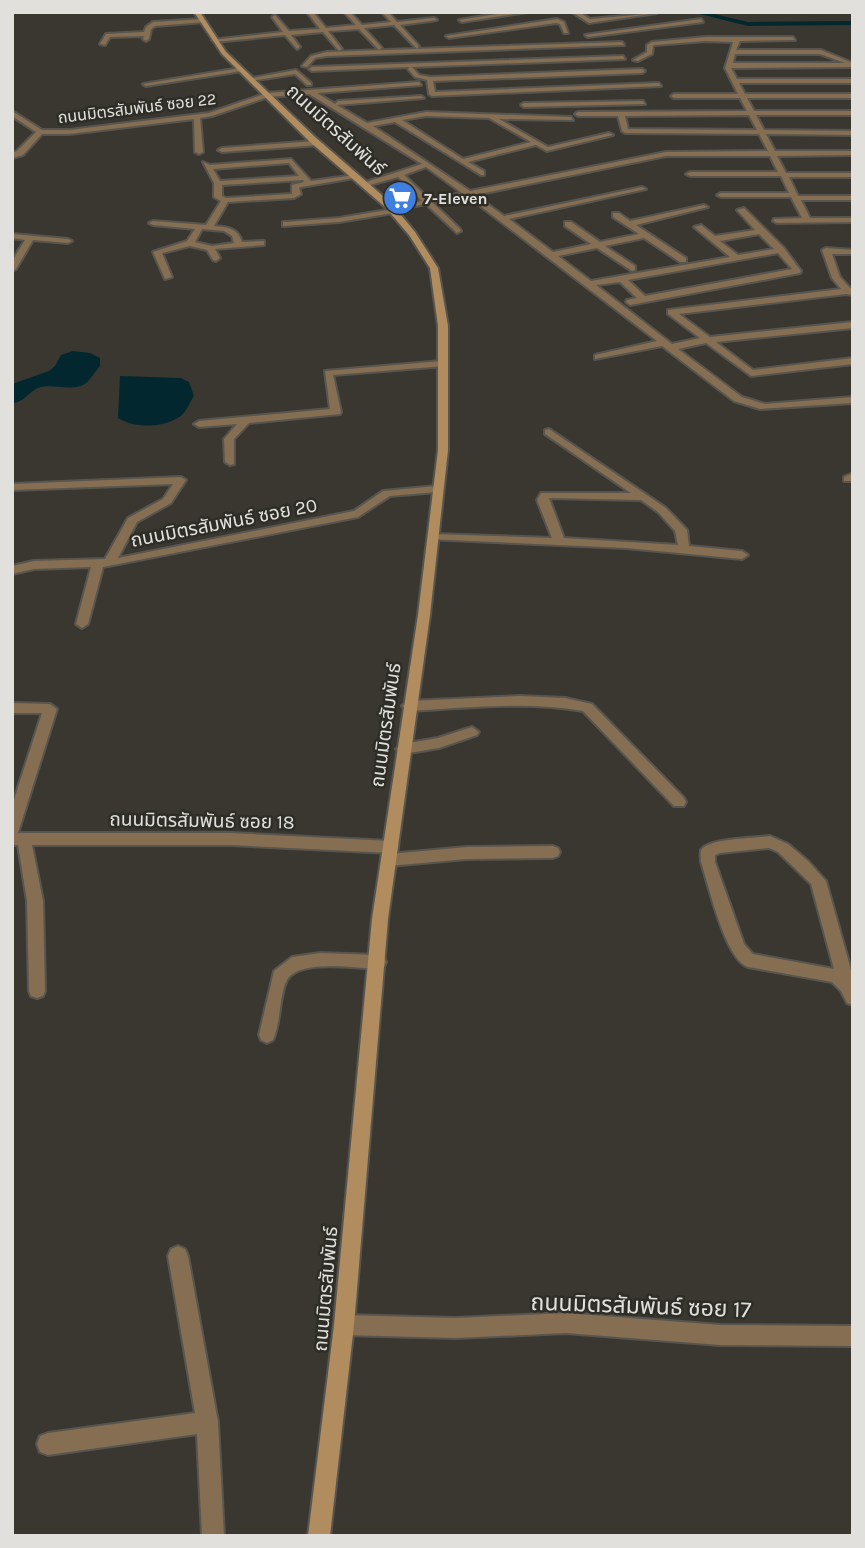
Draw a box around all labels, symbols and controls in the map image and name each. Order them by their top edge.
street label: ถนนมิตรสัมพันธ์ [282,80,390,180]
street label: ถนนมิตรสัมพันธ์ ซอย 22 [57,89,217,127]
supermarket icon: 7-Eleven [381,179,419,217]
place label: 7-Eleven [424,189,487,208]
street label: ถนนมิตรสัมพันธ์ ซอย 20 [129,494,319,552]
street label: ถนนมิตรสัมพันธ์ [366,661,406,789]
street label: ถนนมิตรสัมพันธ์ ซอย 18 [109,808,295,834]
street label: ถนนมิตรสัมพันธ์ [310,1225,342,1352]
street label: ถนนมิตรสัมพันธ์ ซอย 17 [530,1289,752,1323]

